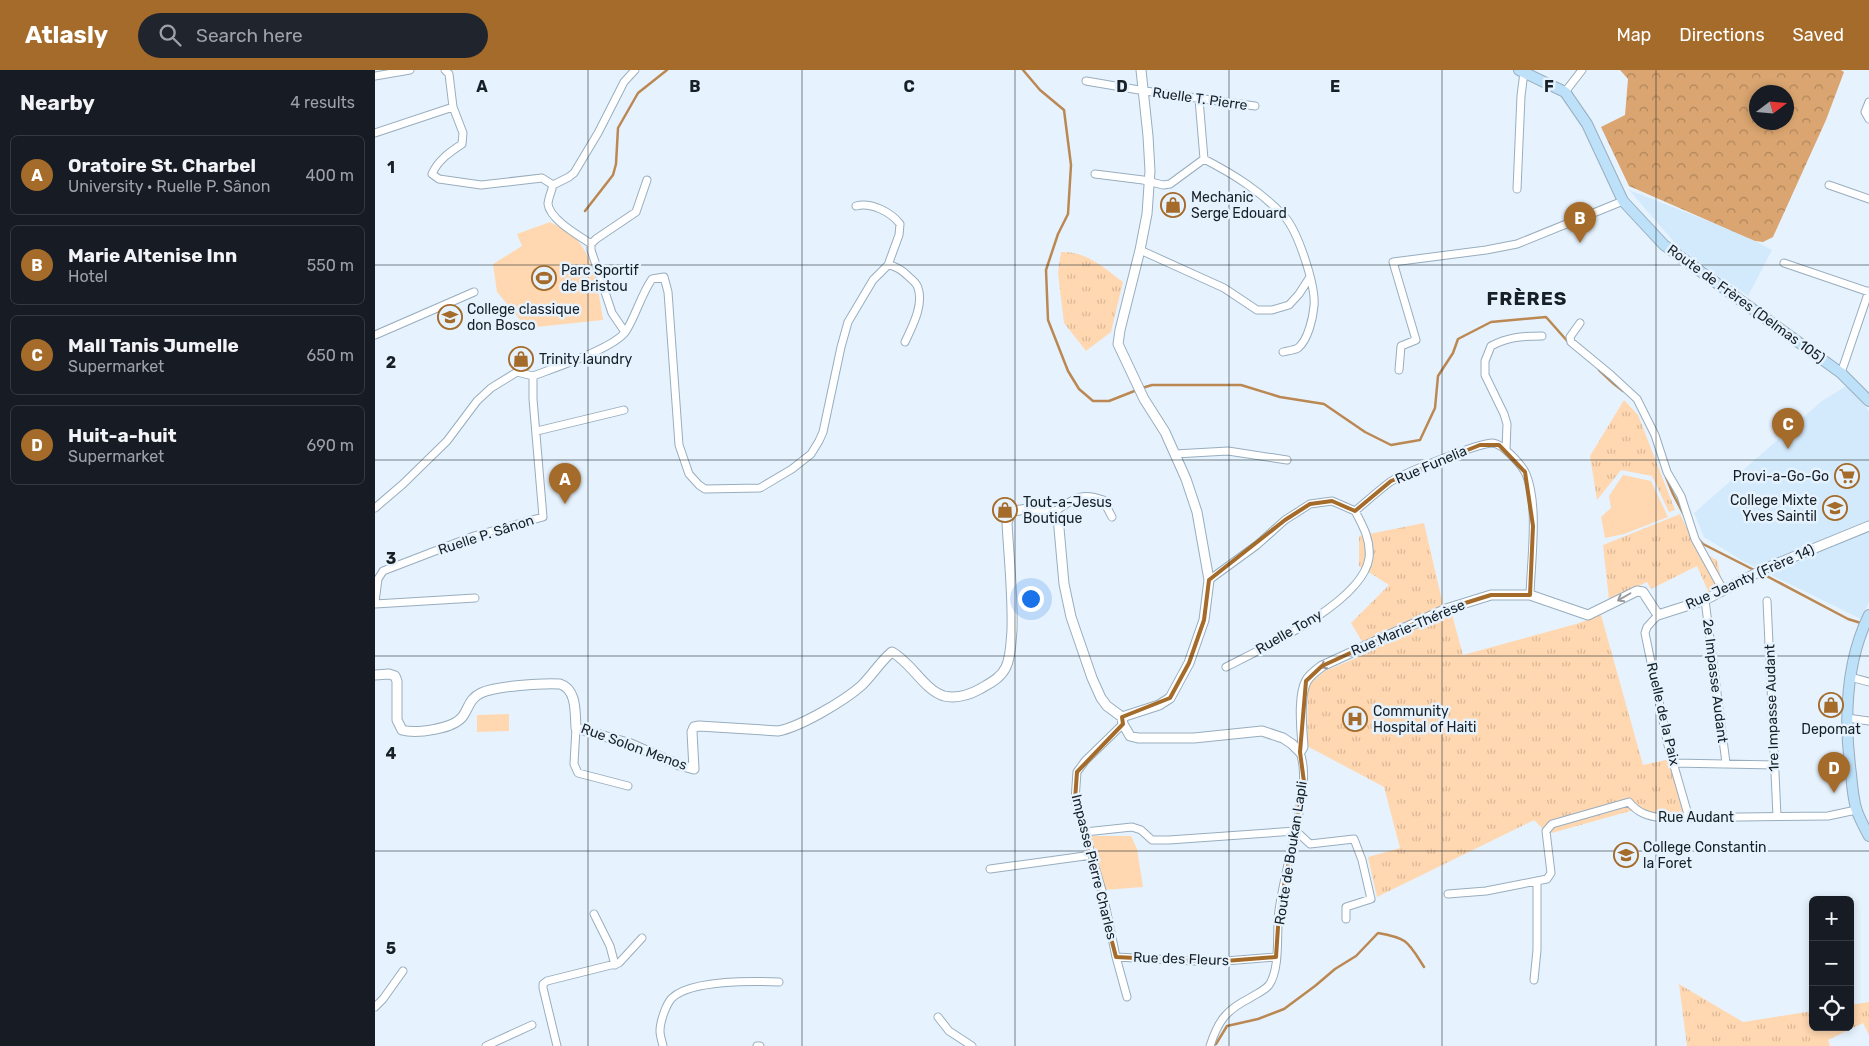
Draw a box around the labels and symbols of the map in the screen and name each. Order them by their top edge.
text: A [476,77,488,96]
text: B [689,77,701,96]
text: C [903,77,915,96]
text: D [1116,77,1128,96]
text: E [1330,77,1340,96]
text: F [1544,77,1554,96]
street label: Ruelle T. Pierre [1151,84,1249,114]
north arrow [1749,85,1794,130]
text: 1 [387,158,395,177]
place label: Mechanic Serge Edouard [1191,189,1287,222]
shop icon: Mechanic Serge Edouard [1160,192,1186,218]
pin: B [1564,202,1596,243]
street label: Route de Frères (Delmas 105) [1664,241,1828,367]
place label: Parc Sportif de Bristou [561,262,639,295]
sports icon: Parc Sportif de Bristou [531,265,557,291]
district label: FRÈRES [1487,287,1567,310]
place label: College classique don Bosco [467,301,580,334]
school or university icon: College classique don Bosco [437,304,463,330]
shop icon: Trinity laundry [508,346,534,372]
place label: Trinity laundry [539,351,632,368]
text: 2 [386,353,396,372]
pin: C [1772,408,1804,449]
street label: Rue Funelia [1393,442,1469,488]
pin: A [549,463,581,504]
supermarket icon: Provi-a-Go-Go [1834,463,1860,489]
place label: Provi-a-Go-Go [1733,468,1829,485]
place label: College Mixte Yves Saintil [1730,492,1817,525]
place label: Tout-a-Jesus Boutique [1023,494,1112,527]
school or university icon: College Mixte Yves Saintil [1822,495,1848,521]
shop icon: Tout-a-Jesus Boutique [992,497,1018,523]
street label: Ruelle P. Sânon [436,511,536,559]
street label: Rue Jeanty (Frère 14) [1683,541,1817,613]
text: 3 [386,549,396,568]
your location [1018,586,1044,612]
one-way arrow [1617,593,1631,603]
street label: Rue Marie-Thérèse [1348,596,1468,660]
street label: Ruelle Tony [1253,606,1326,658]
street label: 2e Impasse Audant [1699,618,1731,744]
street label: 1re Impasse Audant [1761,643,1783,772]
one-way arrow [1319,659,1334,669]
street label: Ruelle de la Paix [1643,661,1683,768]
shop icon: Depomat [1818,692,1844,718]
place label: Community Hospital of Haiti [1373,703,1476,736]
hospital icon: Community Hospital of Haiti [1342,706,1368,732]
street label: Rue Solon Menos [579,720,689,774]
place label: Depomat [1801,721,1861,738]
text: 4 [386,744,397,763]
pin: D [1818,752,1850,793]
street label: Route de Boukan Lapli [1271,780,1311,926]
street label: Impasse Pierre Charles [1068,793,1120,941]
street label: Rue Audant [1658,809,1735,826]
place label: College Constantin la Foret [1643,839,1767,872]
school or university icon: College Constantin la Foret [1613,842,1639,868]
text: 5 [386,939,396,958]
street label: Rue des Fleurs [1133,949,1229,969]

